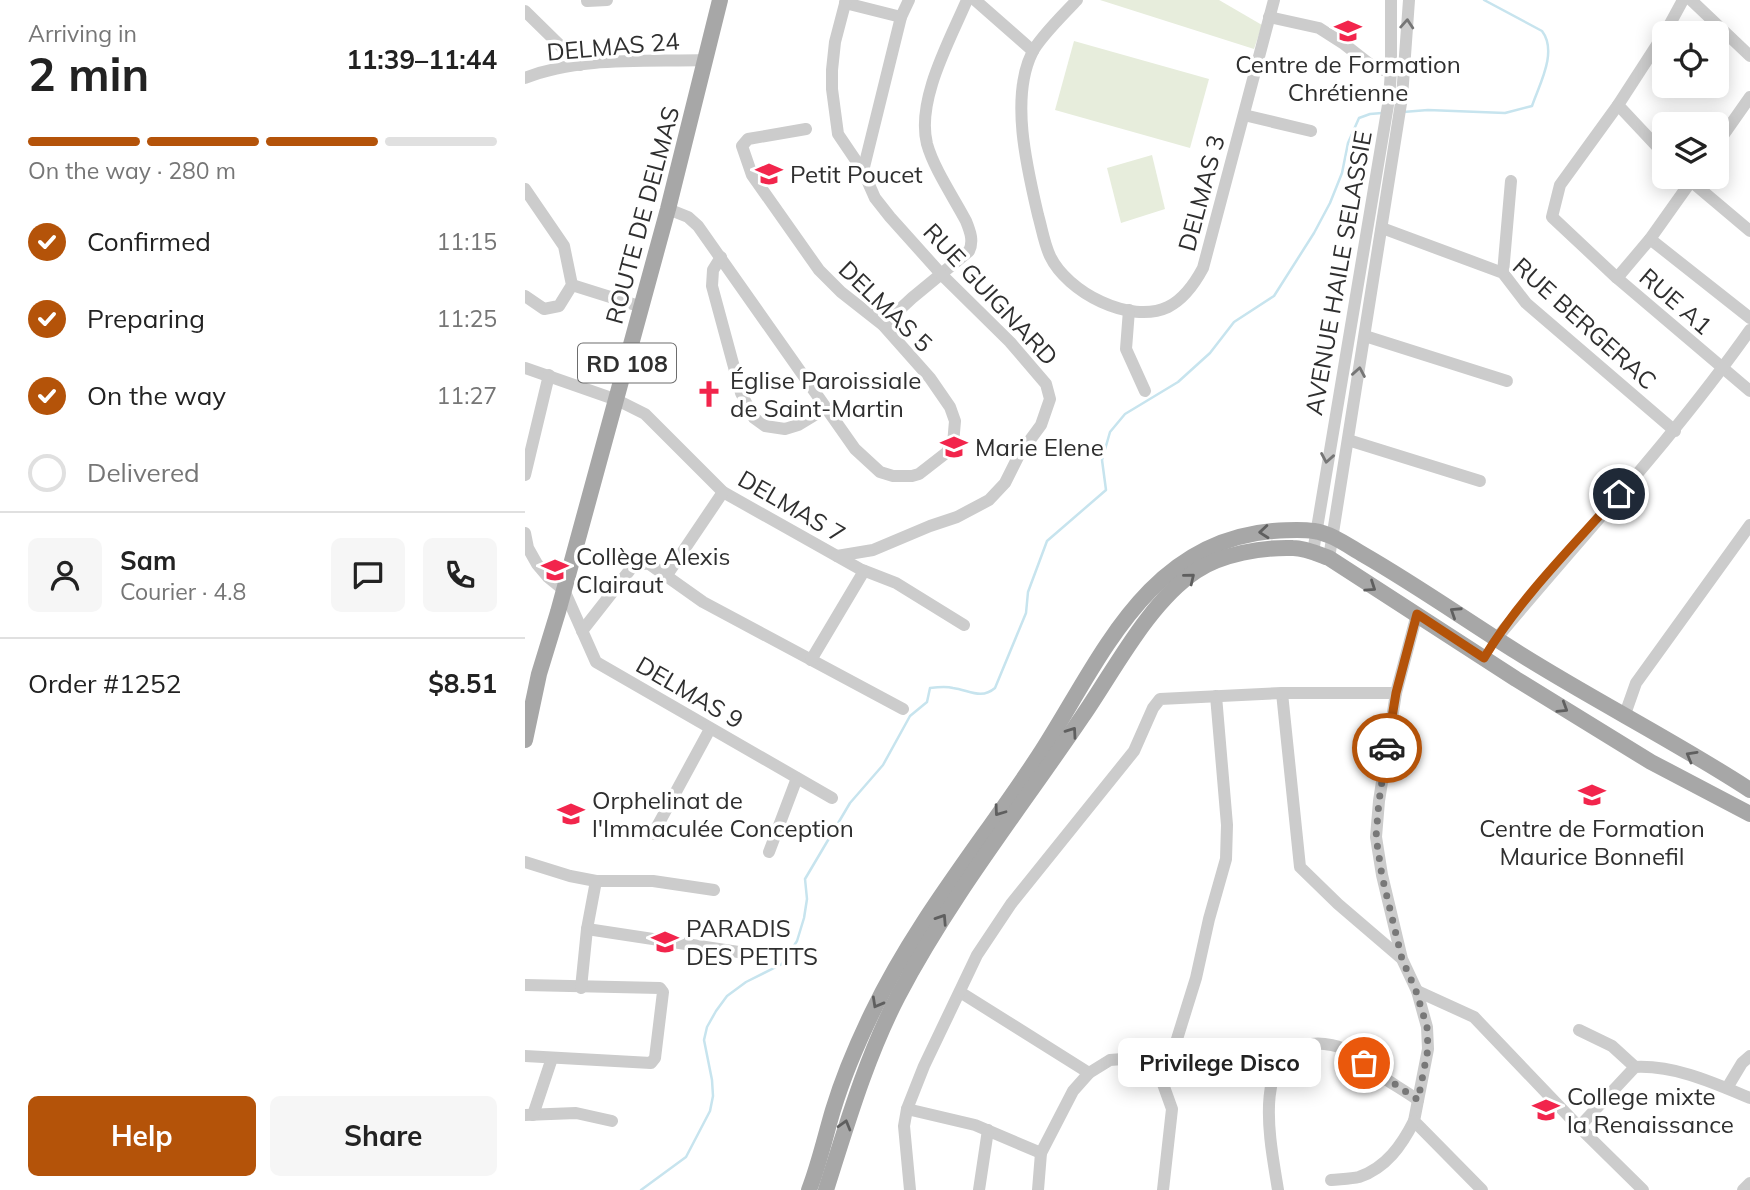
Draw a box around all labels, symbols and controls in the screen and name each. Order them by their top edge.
school or university icon: Centre de Formation Chrétienne [1333,16,1363,46]
one-way arrow [1399,18,1414,29]
text: Arriving in [28,19,137,48]
map controls [1652,21,1729,189]
button: locate [1652,21,1729,98]
street label: DELMAS 24 [545,25,681,67]
text: 11:39–11:44 [346,43,497,76]
text: 2 min [28,45,149,103]
place label: Centre de Formation Chrétienne [1235,49,1461,107]
street label: ROUTE DE DELMAS [599,103,685,327]
button: layers [1652,112,1729,189]
street label: AVENUE HAILE SELASSIE [1298,129,1378,417]
street label: DELMAS 3 [1171,132,1231,254]
text: On the way · 280 m [28,156,236,185]
school or university icon: Petit Poucet [754,159,784,189]
place label: Petit Poucet [790,159,923,189]
street label: RUE GUIGNARD [917,217,1065,371]
icon: check [28,223,66,261]
text: Confirmed [87,225,211,258]
text: 11:15 [437,227,497,256]
street label: RUE BERGERAC [1507,251,1663,395]
street label: DELMAS 5 [833,254,939,358]
street label: RUE A1 [1634,261,1718,341]
icon: check [28,300,66,338]
text: Preparing [87,302,205,335]
text: 11:25 [437,304,497,333]
road number: RD 108 [578,344,676,382]
place label: Église Paroissiale de Saint-Martin [730,365,921,423]
one-way arrow [1351,366,1366,378]
icon: check [28,377,66,415]
text: On the way [87,379,226,412]
church icon: Église Paroissiale de Saint-Martin [694,379,724,409]
text: 11:27 [437,381,497,410]
school or university icon: Marie Elene [939,432,969,462]
place label: Marie Elene [975,432,1104,462]
one-way arrow [1320,452,1335,464]
text: Delivered [87,456,200,489]
street label: DELMAS 7 [733,463,851,549]
pin [1589,464,1649,524]
icon: home [1600,475,1638,513]
one-way arrow [1258,525,1270,540]
button: person [28,538,102,612]
button: chat [331,538,405,612]
button: phone [423,538,497,612]
place label: Collège Alexis Clairaut [576,541,730,599]
text: Sam [120,544,176,577]
school or university icon: Collège Alexis Clairaut [540,555,570,585]
one-way arrow [1182,573,1194,586]
text: Courier · 4.8 [120,577,246,606]
one-way arrow [1363,578,1376,591]
one-way arrow [1450,607,1463,620]
street label: DELMAS 9 [631,649,749,735]
text: Order #1252 [28,667,181,700]
text: $8.51 [428,667,497,700]
one-way arrow [1556,700,1569,713]
courier [1352,713,1422,783]
one-way arrow [1064,727,1076,740]
icon: car [1368,729,1406,767]
one-way arrow [1686,751,1699,764]
school or university icon: Centre de Formation Maurice Bonnefil [1577,780,1607,810]
place label: Orphelinat de l'Immaculée Conception [592,785,854,843]
school or university icon: Orphelinat de l'Immaculée Conception [556,799,586,829]
one-way arrow [995,803,1008,816]
place label: Centre de Formation Maurice Bonnefil [1479,813,1705,871]
place label: PARADIS DES PETITS [686,913,818,971]
one-way arrow [934,914,947,927]
school or university icon: PARADIS DES PETITS [650,927,680,957]
one-way arrow [872,995,885,1008]
pin [1334,1033,1394,1093]
callout: Privilege Disco [1119,1038,1322,1088]
icon: bag [1345,1044,1383,1082]
text: Privilege Disco [1139,1048,1300,1077]
place label: College mixte la Renaissance [1567,1081,1734,1139]
school or university icon: College mixte la Renaissance [1531,1095,1561,1125]
button: Help [28,1096,256,1176]
button: Share [270,1096,497,1176]
one-way arrow [837,1119,852,1131]

